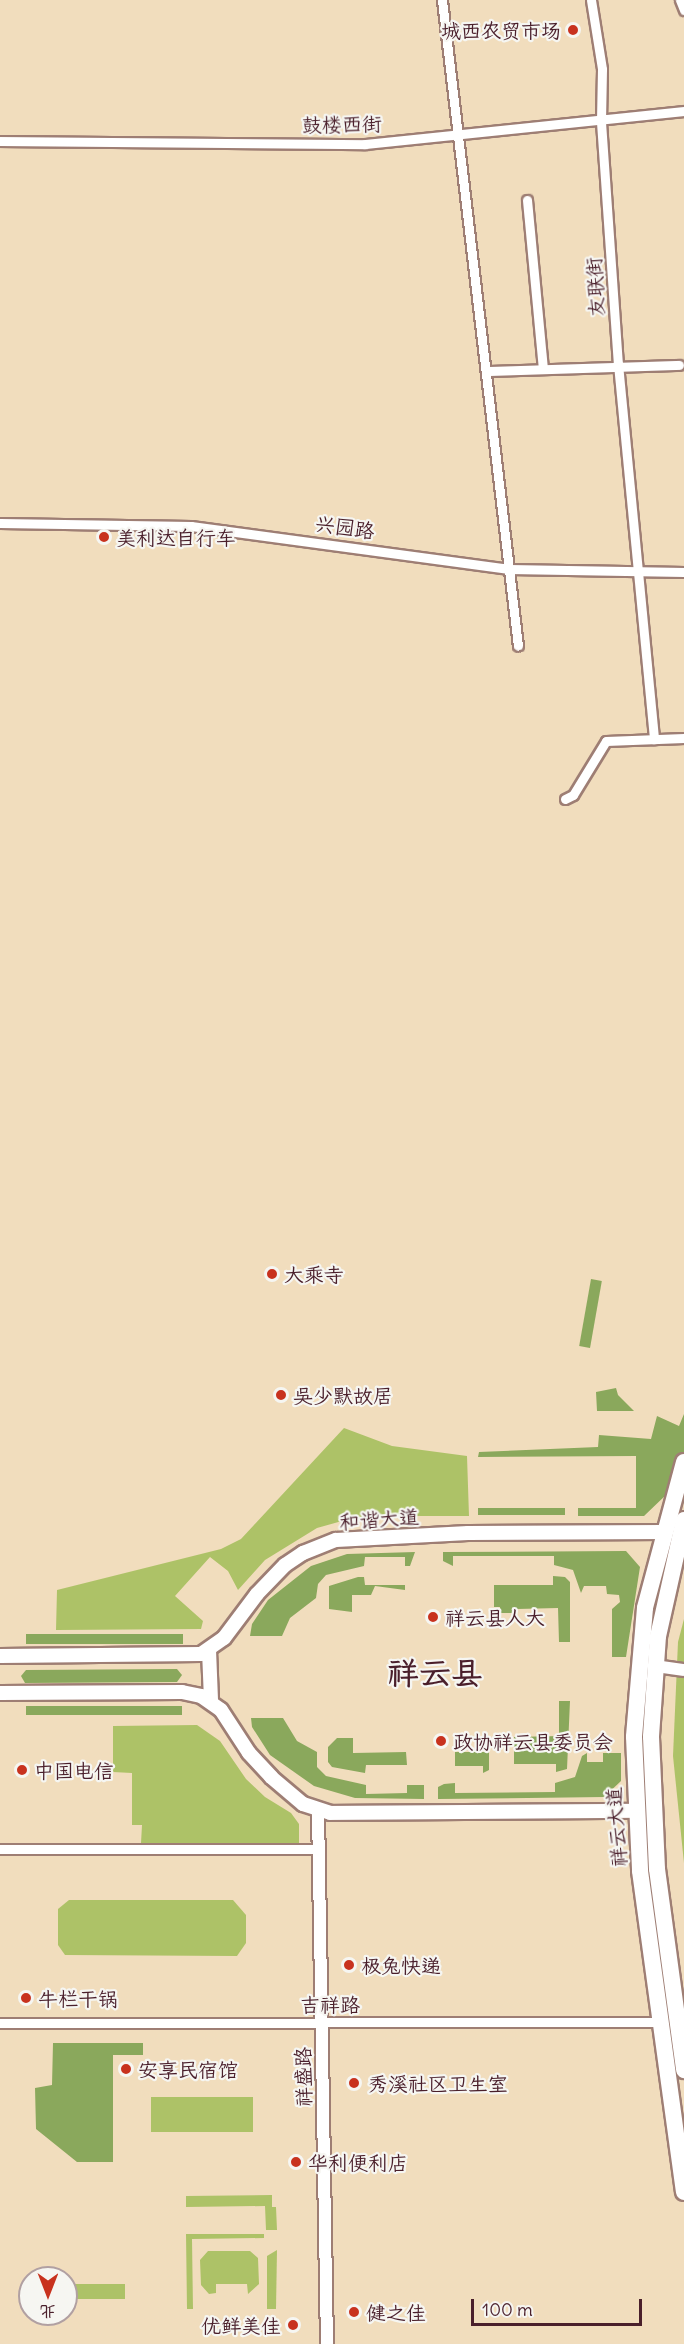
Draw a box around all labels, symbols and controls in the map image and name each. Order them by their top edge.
place label: 城西农贸市场 [441,18,561,42]
marker: 城西农贸市场 [566,23,580,37]
street label: 鼓楼西街 [302,111,382,137]
street label: 友联街 [581,256,609,318]
street label: 兴园路 [314,511,376,543]
place label: 美利达自行车 [116,525,236,549]
marker: 美利达自行车 [97,530,111,544]
place label: 大乘寺 [284,1262,344,1286]
marker: 大乘寺 [265,1267,279,1281]
place label: 吴少默故居 [293,1383,393,1407]
marker: 吴少默故居 [274,1388,288,1402]
street label: 和谐大道 [338,1504,420,1534]
place label: 祥云县人大 [445,1605,545,1629]
marker: 祥云县人大 [426,1610,440,1624]
district label: 祥云县 [387,1654,483,1692]
place label: 政协祥云县委员会 [453,1729,613,1753]
marker: 政协祥云县委员会 [434,1734,448,1748]
place label: 中国电信 [34,1758,114,1782]
marker: 中国电信 [15,1763,29,1777]
street label: 祥云大道 [601,1786,631,1868]
place label: 极兔快递 [361,1953,441,1977]
marker: 极兔快递 [342,1958,356,1972]
place label: 牛栏干锅 [38,1986,118,2010]
marker: 牛栏干锅 [19,1991,33,2005]
street label: 吉祥路 [300,1992,360,2016]
street label: 祥盛路 [290,2047,316,2107]
place label: 安享民宿馆 [138,2057,238,2081]
marker: 安享民宿馆 [119,2062,133,2076]
place label: 秀溪社区卫生室 [368,2071,508,2095]
marker: 秀溪社区卫生室 [345,2074,363,2092]
place label: 华利便利店 [308,2150,408,2174]
marker: 华利便利店 [289,2155,303,2169]
north arrow [18,2266,78,2326]
scale bar [474,2287,645,2325]
text: 100 m [482,2298,533,2321]
place label: 健之佳 [366,2300,426,2324]
text: 北 [40,2302,56,2322]
marker: 健之佳 [347,2305,361,2319]
place label: 优鲜美佳 [201,2313,281,2337]
marker: 优鲜美佳 [286,2318,300,2332]

